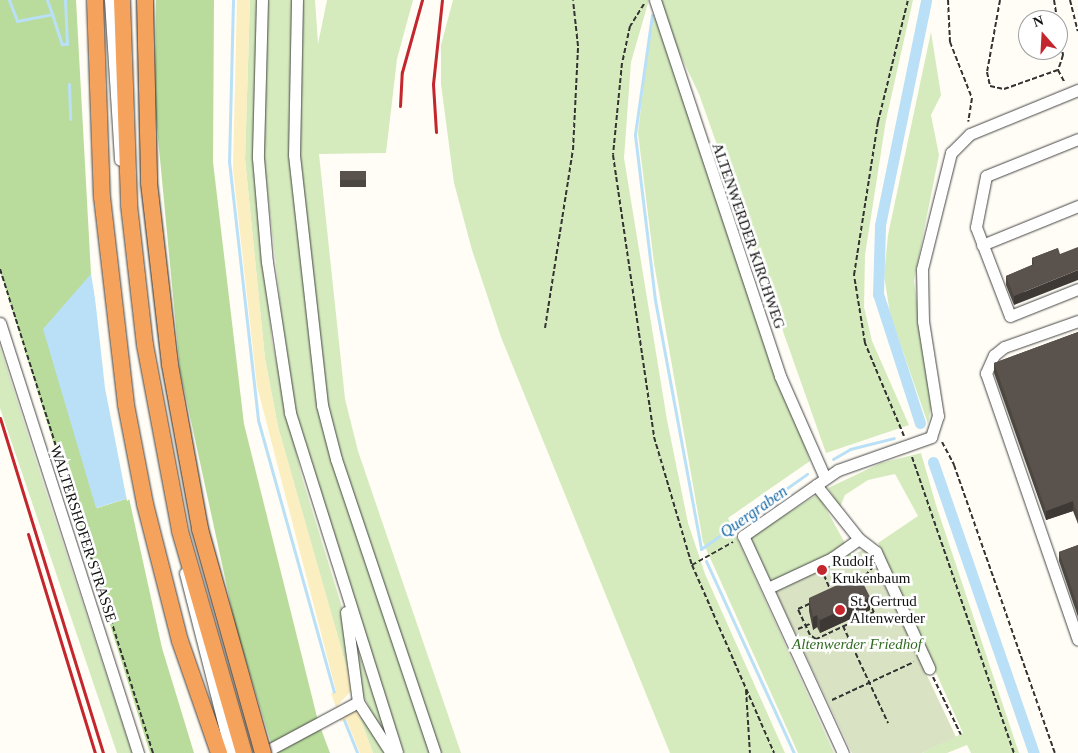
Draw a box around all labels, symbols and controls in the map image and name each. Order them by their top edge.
north arrow [1018,10,1068,60]
text: N [1031,13,1046,30]
street label: ALTENWERDER KIRCHWEG [708,141,788,331]
street label: WALTERSHOFER STRASSE [46,443,120,625]
water label: Quergraben [717,482,791,542]
place label: Rudolf Krukenbaum [832,552,910,587]
marker: Rudolf Krukenbaum [816,564,828,576]
place label: St. Gertrud Altenwerder [850,592,925,627]
marker: St. Gertrud Altenwerder [834,604,846,616]
park label: Altenwerder Friedhof [792,636,922,654]

